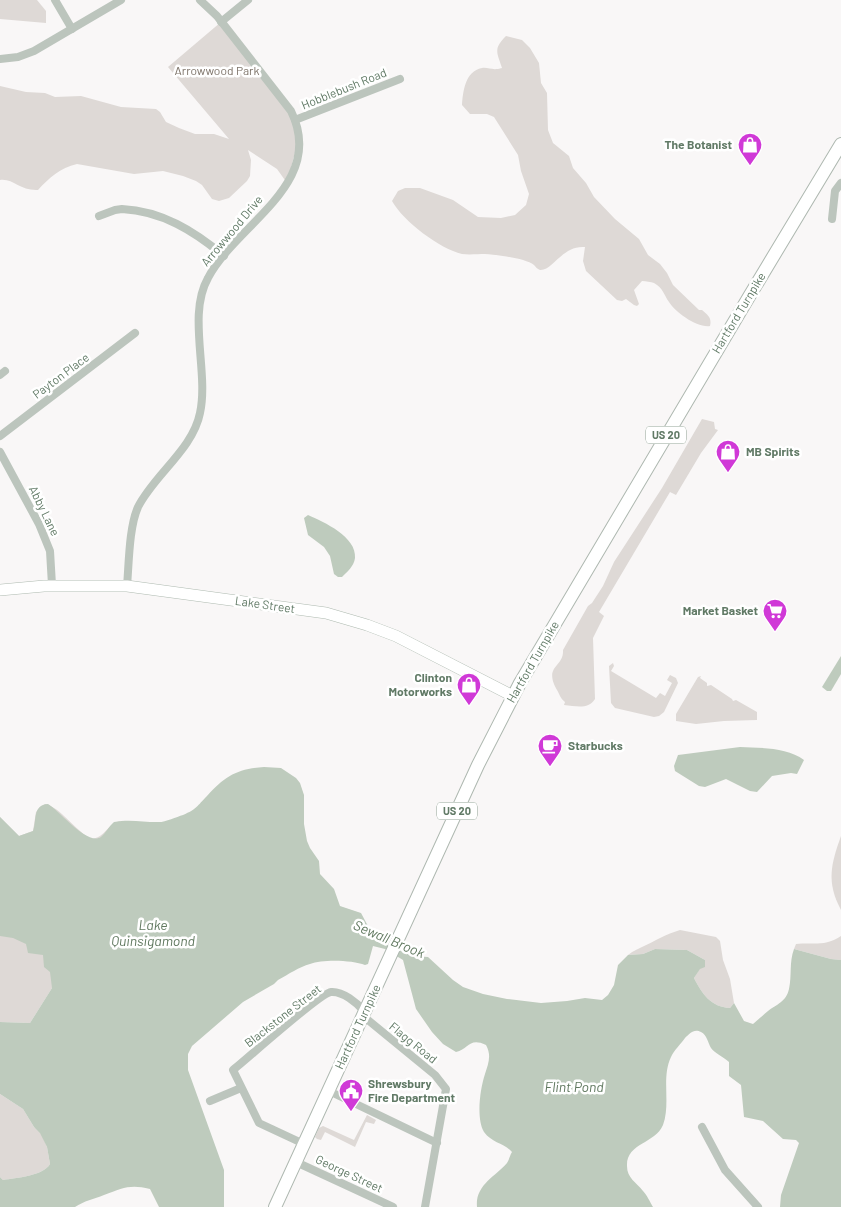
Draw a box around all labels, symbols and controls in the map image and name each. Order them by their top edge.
park label: Arrowwood Park [175,63,259,77]
street label: Hobblebush Road [299,65,388,112]
shop icon: The Botanist [737,132,763,166]
place label: The Botanist [664,137,732,151]
street label: Arrowwood Drive [198,192,265,269]
street label: Hartford Turnpike [708,270,768,355]
street label: Payton Place [29,349,91,401]
road number: US 20 [646,426,686,444]
shop icon: MB Spirits [715,439,741,473]
place label: MB Spirits [746,444,800,458]
street label: Abby Lane [27,483,63,538]
street label: Lake Street [234,593,296,615]
supermarket icon: Market Basket [762,598,788,632]
place label: Market Basket [683,603,758,617]
street label: Hartford Turnpike [503,618,561,705]
place label: Clinton Motorworks [388,670,452,698]
shop icon: Clinton Motorworks [456,672,482,706]
cafe icon: Starbucks [537,733,563,767]
place label: Starbucks [568,738,623,752]
road number: US 20 [437,802,477,819]
water label: Lake Quinsigamond [111,916,195,949]
water label: Sewall Brook [351,916,428,961]
street label: Blackstone Street [241,981,323,1049]
street label: Hartford Turnpike [331,982,383,1071]
street label: Flagg Road [387,1019,440,1066]
place label: Shrewsbury Fire Department [368,1076,456,1104]
public building icon: Shrewsbury Fire Department [338,1078,364,1112]
water label: Flint Pond [544,1078,604,1095]
street label: George Street [314,1151,385,1195]

